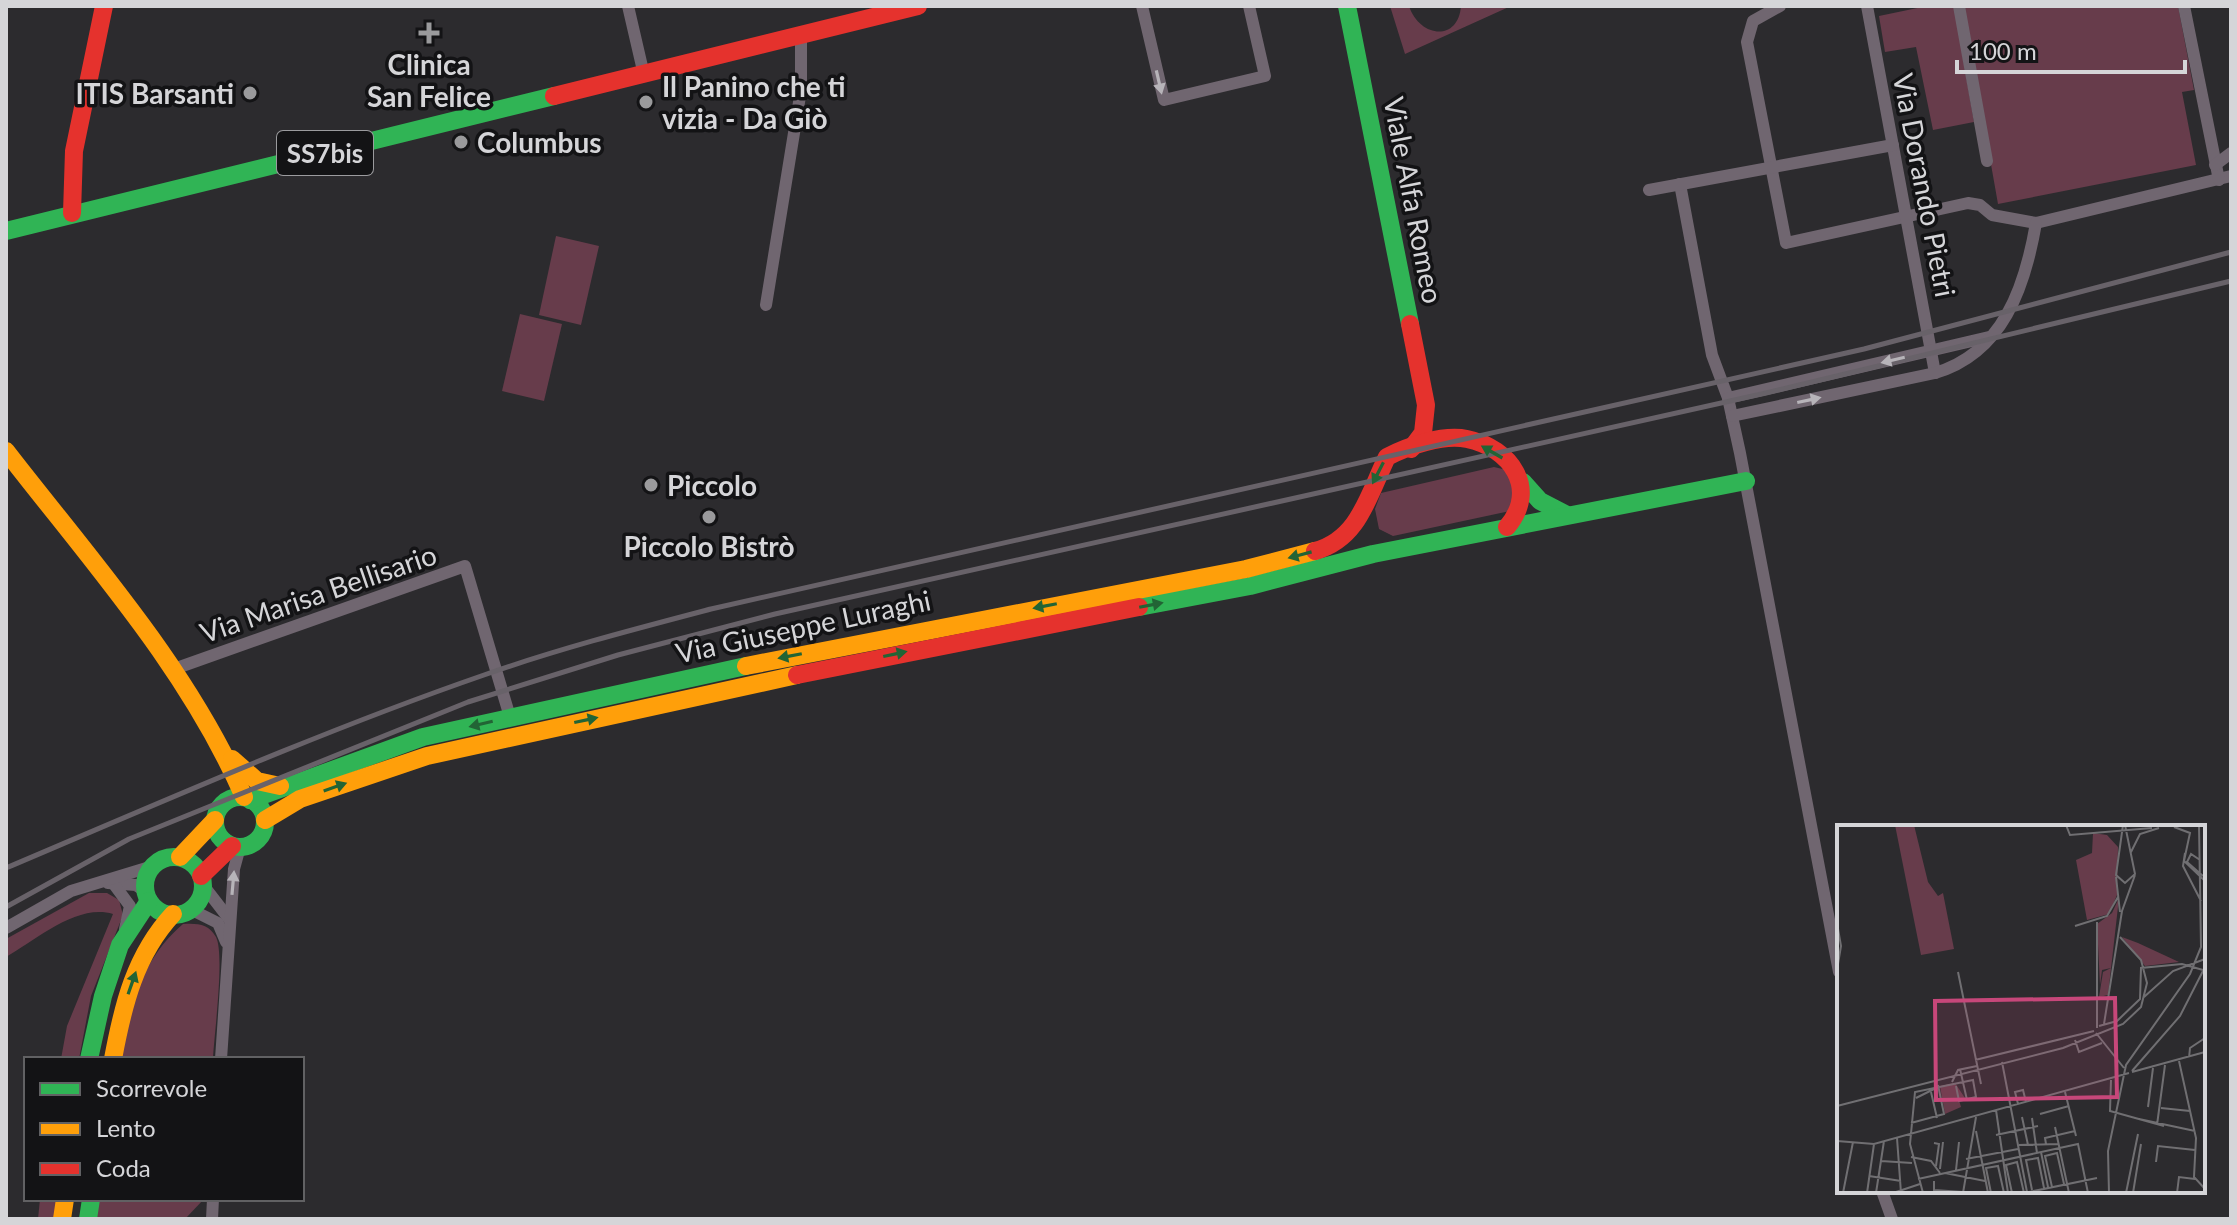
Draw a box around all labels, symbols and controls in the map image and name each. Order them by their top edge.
marker: Clinica San Felice [418,22,440,44]
scale bar [1957,24,2185,74]
text: 100 m [1969,36,2037,65]
place label: Clinica San Felice [367,47,491,113]
place label: Il Panino che ti vizia - Da Giò [662,69,846,135]
one-way arrow [1154,70,1166,95]
street label: Via Dorando Pietri [1887,70,1963,300]
place label: ITIS Barsanti [75,76,234,110]
marker: ITIS Barsanti [241,84,259,102]
marker: Il Panino che ti vizia - Da Giò [637,93,655,111]
street label: Viale Alfa Romeo [1377,94,1451,306]
place label: Columbus [477,125,602,159]
road number: SS7bis [277,131,373,175]
marker: Columbus [452,133,470,151]
one-way arrow [1881,355,1906,367]
one-way arrow [1796,393,1821,405]
one-way arrow [1481,445,1503,459]
one-way arrow [1371,462,1385,485]
place label: Piccolo [667,468,757,502]
marker: Piccolo [642,476,660,494]
marker: Piccolo Bistrò [700,508,718,526]
place label: Piccolo Bistrò [624,529,794,563]
street label: Via Marisa Bellisario [195,537,441,649]
one-way arrow [1287,549,1312,561]
street label: Via Giuseppe Luraghi [672,582,934,670]
one-way arrow [1139,599,1164,611]
one-way arrow [1032,601,1057,613]
one-way arrow [883,648,908,660]
one-way arrow [777,651,802,663]
one-way arrow [574,713,599,726]
one-way arrow [469,718,494,730]
one-way arrow [324,780,348,792]
inset map [1837,825,2205,1193]
one-way arrow [227,870,240,895]
one-way arrow [127,971,139,995]
legend [24,1057,304,1201]
text: Scorrevole [96,1073,207,1102]
text: Lento [96,1113,156,1142]
text: Coda [96,1153,151,1182]

